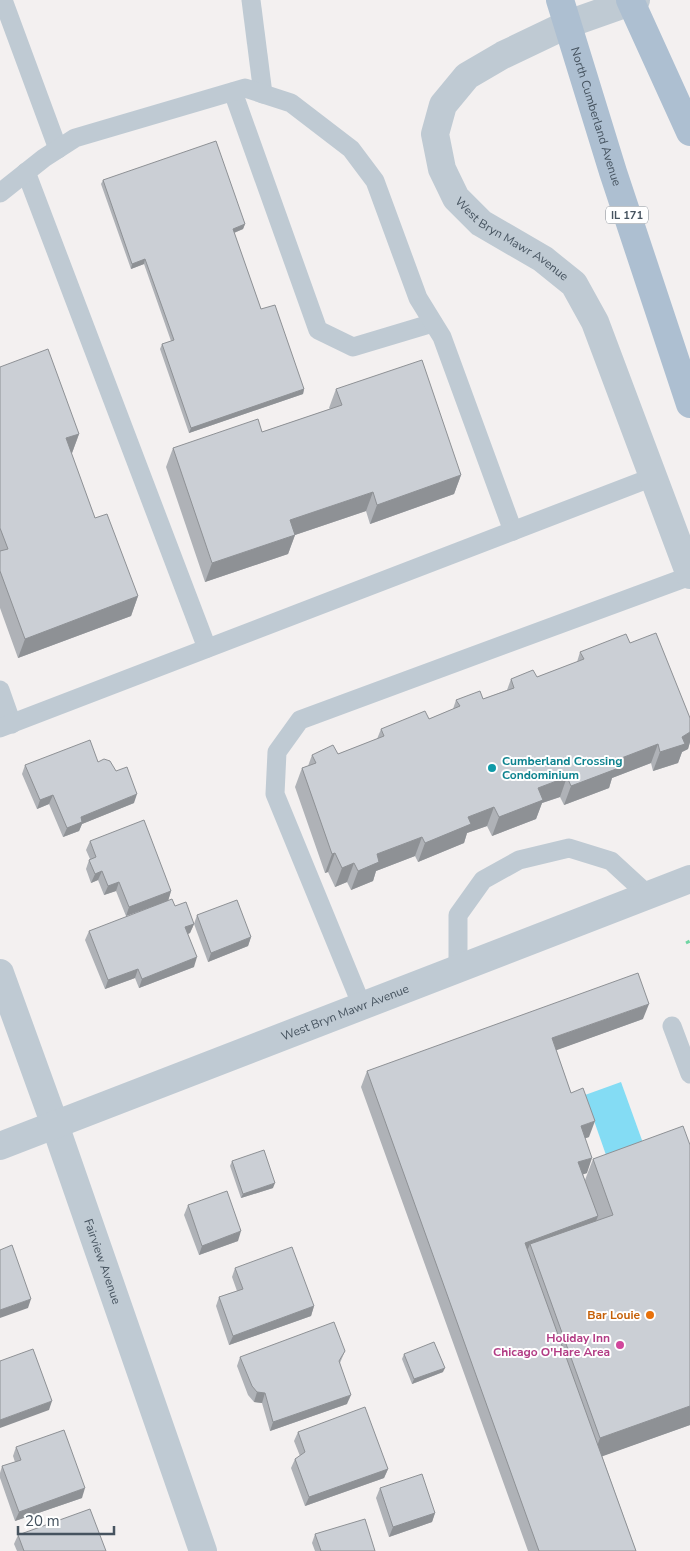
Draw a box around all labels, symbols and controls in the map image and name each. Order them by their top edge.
street label: North Cumberland Avenue [567,45,625,188]
street label: West Bryn Mawr Avenue [452,194,572,284]
road number: IL 171 [606,206,648,224]
place label: Cumberland Crossing Condominium [502,753,622,783]
marker: Cumberland Crossing Condominium [486,762,498,774]
street label: West Bryn Mawr Avenue [279,981,411,1044]
street label: Fairview Avenue [80,1216,125,1306]
place label: Bar Louie [587,1307,640,1323]
marker: Bar Louie [644,1309,656,1321]
place label: Holiday Inn Chicago O'Hare Area [493,1330,610,1360]
marker: Holiday Inn Chicago O'Hare Area [614,1339,626,1351]
scale bar [18,1504,114,1536]
text: 20 m [25,1511,60,1531]

